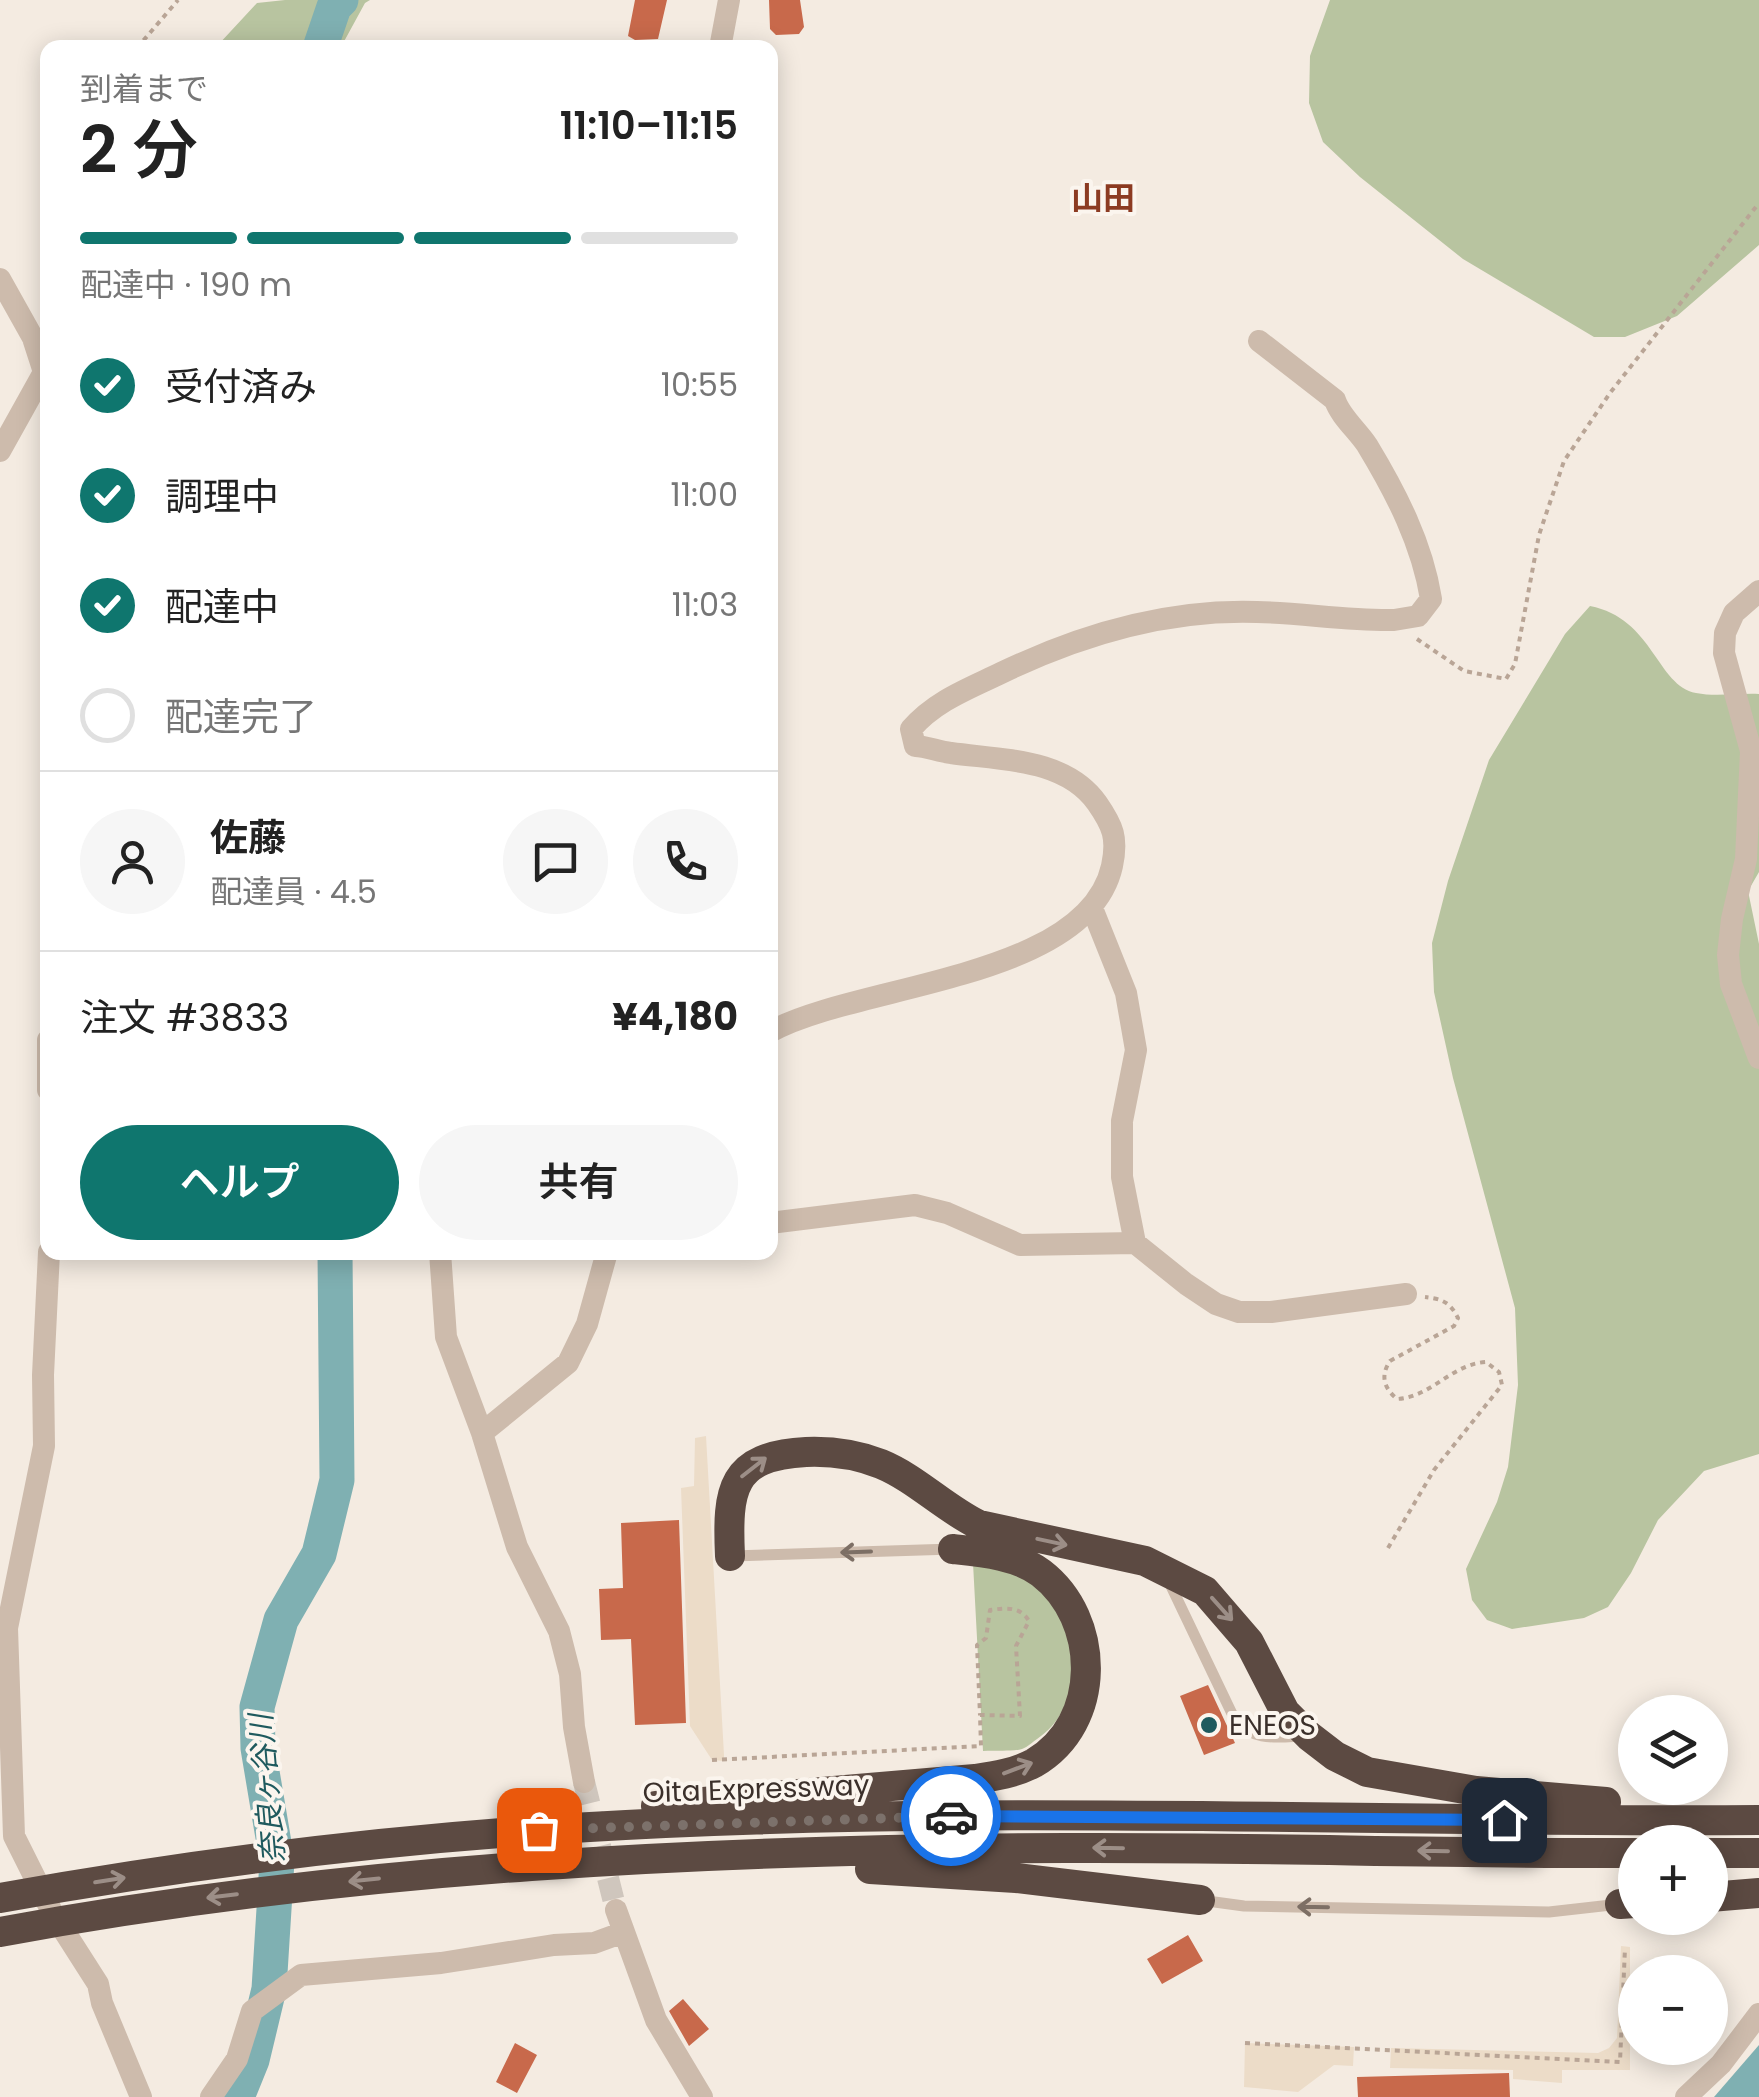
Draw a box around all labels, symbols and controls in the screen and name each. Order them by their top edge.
text: 到着まで [80,66,208,111]
text: 11:10–11:15 [560,99,738,152]
text: 2 分 [80,105,198,196]
district label: 山田 [1071,175,1135,220]
text: 配達中 · 190 m [80,262,292,307]
icon: check [80,358,135,413]
text: 受付済み [165,360,317,413]
text: 10:55 [661,362,738,407]
icon: check [80,468,135,523]
text: 調理中 [165,470,279,523]
text: 11:00 [671,472,738,517]
icon: check [80,578,135,633]
text: 配達中 [165,580,279,633]
text: 11:03 [672,582,738,627]
text: 配達完了 [165,690,317,743]
button: person [80,809,185,914]
button: chat [503,809,608,914]
button: phone [633,809,738,914]
text: 佐藤 [210,811,286,864]
text: 配達員 · 4.5 [210,869,377,914]
text: ¥4,180 [612,990,738,1043]
text: 注文 #3833 [80,991,289,1044]
button: ヘルプ [80,1125,399,1240]
button: 共有 [419,1125,738,1240]
one-way arrow [740,1457,766,1479]
one-way arrow [1035,1534,1067,1553]
one-way arrow [840,1543,872,1562]
one-way arrow [1210,1596,1233,1621]
map controls [1618,1695,1728,2065]
button: layers [1618,1695,1728,1805]
place label: ENEOS [1229,1706,1316,1745]
water label: 奈良ヶ谷川 [239,1709,295,1866]
marker: ENEOS [1198,1714,1220,1736]
one-way arrow [1002,1758,1033,1776]
street label: Oita Expressway [642,1766,870,1812]
courier [901,1766,1001,1866]
pin [1462,1778,1547,1863]
pin [497,1788,582,1873]
icon: car [924,1789,979,1844]
icon: home [1477,1793,1532,1848]
icon: bag [512,1803,567,1858]
button: + [1618,1825,1728,1935]
one-way arrow [1092,1838,1124,1858]
one-way arrow [1417,1842,1449,1861]
one-way arrow [94,1870,126,1889]
one-way arrow [348,1871,380,1890]
one-way arrow [206,1888,239,1906]
one-way arrow [1298,1898,1330,1916]
button: − [1618,1955,1728,2065]

